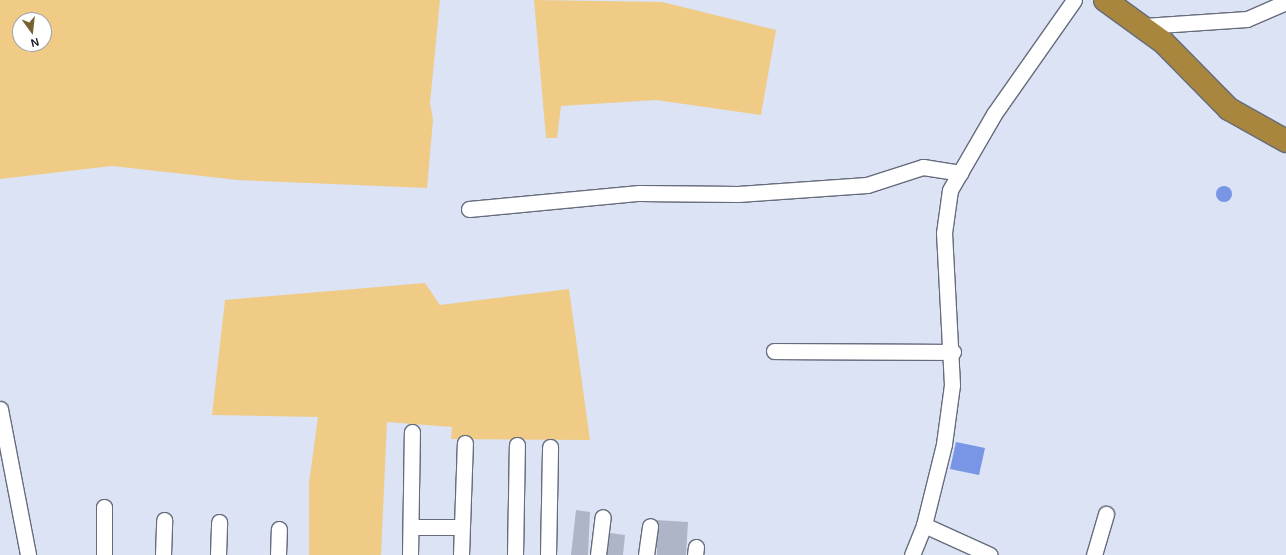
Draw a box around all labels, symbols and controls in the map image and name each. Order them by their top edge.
north arrow [12,12,52,52]
text: N [29,36,40,49]

